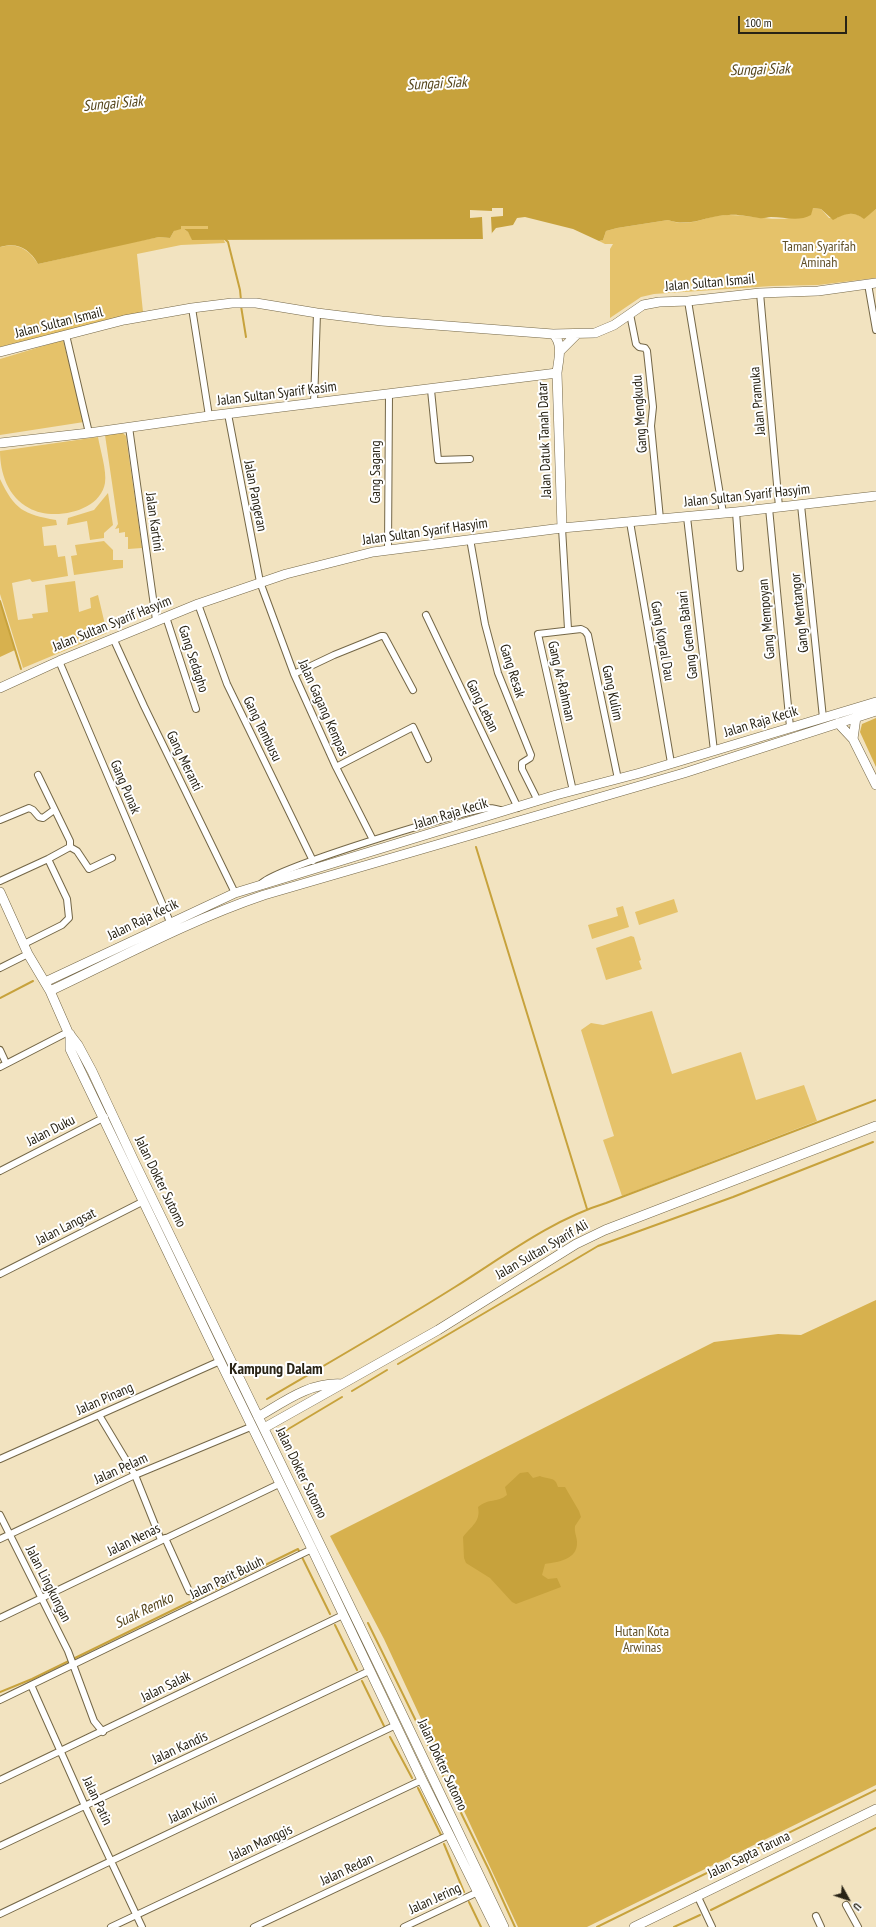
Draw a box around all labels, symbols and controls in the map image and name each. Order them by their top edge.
scale bar [740,8,849,34]
text: 100 m [745,15,772,30]
water label: Sungai Siak [730,60,790,80]
water label: Sungai Siak [407,73,467,95]
water label: Sungai Siak [82,92,144,116]
park label: Taman Syarifah Aminah [782,239,856,272]
street label: Jalan Sultan Ismail [665,271,755,295]
street label: Jalan Sultan Ismail [13,304,105,342]
street label: Jalan Pramuka [747,366,769,436]
street label: Gang Mengkudu [629,374,651,454]
street label: Jalan Sultan Syarif Kasim [216,378,338,410]
street label: Jalan Datuk Tanah Datar [535,382,555,498]
street label: Gang Sagang [368,440,384,504]
street label: Jalan Pangeran [240,459,270,533]
street label: Jalan Sultan Syarif Hasyim [683,481,811,511]
street label: Jalan Kartini [142,491,166,553]
street label: Jalan Sultan Syarif Hasyim [361,515,489,549]
street label: Gang Mentangor [787,572,813,654]
street label: Gang Mempoyan [755,578,779,660]
street label: Gang Gema Bahari [674,590,702,680]
street label: Jalan Sultan Syarif Hasyim [50,593,174,655]
street label: Gang Kopral Dau [647,600,677,682]
street label: Gang Sedagho [174,623,212,695]
street label: Gang Ar-Rahman [544,639,578,723]
street label: Gang Resak [495,642,529,700]
street label: Jalan Gagang Kempas [294,657,352,759]
street label: Gang Kulim [598,664,626,722]
street label: Gang Leban [462,677,502,735]
street label: Gang Tembusu [239,694,285,764]
street label: Jalan Raja Kecik [722,703,800,741]
street label: Gang Meranti [162,728,206,794]
street label: Gang Punak [106,758,144,816]
street label: Jalan Raja Kecik [412,795,490,833]
street label: Jalan Raja Kecik [105,896,181,944]
street label: Jalan Duku [24,1112,78,1150]
street label: Jalan Dokter Sutomo [131,1134,189,1230]
street label: Jalan Langsat [33,1205,99,1249]
street label: Jalan Sultan Syarif Ali [493,1217,591,1283]
district label: Kampung Dalam [229,1359,323,1379]
street label: Jalan Pinang [74,1379,136,1419]
street label: Jalan Dokter Sutomo [272,1425,330,1521]
street label: Jalan Pelam [92,1450,150,1488]
street label: Jalan Nenas [105,1520,163,1560]
street label: Jalan Lingkungan [22,1543,74,1625]
street label: Jalan Parit Buluh [187,1553,267,1603]
water label: Suak Remko [112,1589,176,1633]
park label: Hutan Kota Arwinas [615,1624,669,1656]
street label: Jalan Salak [139,1668,193,1706]
street label: Jalan Dokter Sutomo [413,1717,471,1813]
street label: Jalan Kandis [150,1728,210,1768]
street label: Jalan Patin [79,1774,115,1828]
street label: Jalan Kuini [166,1790,220,1828]
street label: Jalan Manggis [227,1821,295,1865]
street label: Jalan Sapta Taruna [705,1828,793,1882]
street label: Jalan Redan [318,1850,376,1890]
north arrow [828,1879,868,1919]
street label: Jalan Jering [406,1880,464,1918]
text: U [850,1900,864,1913]

